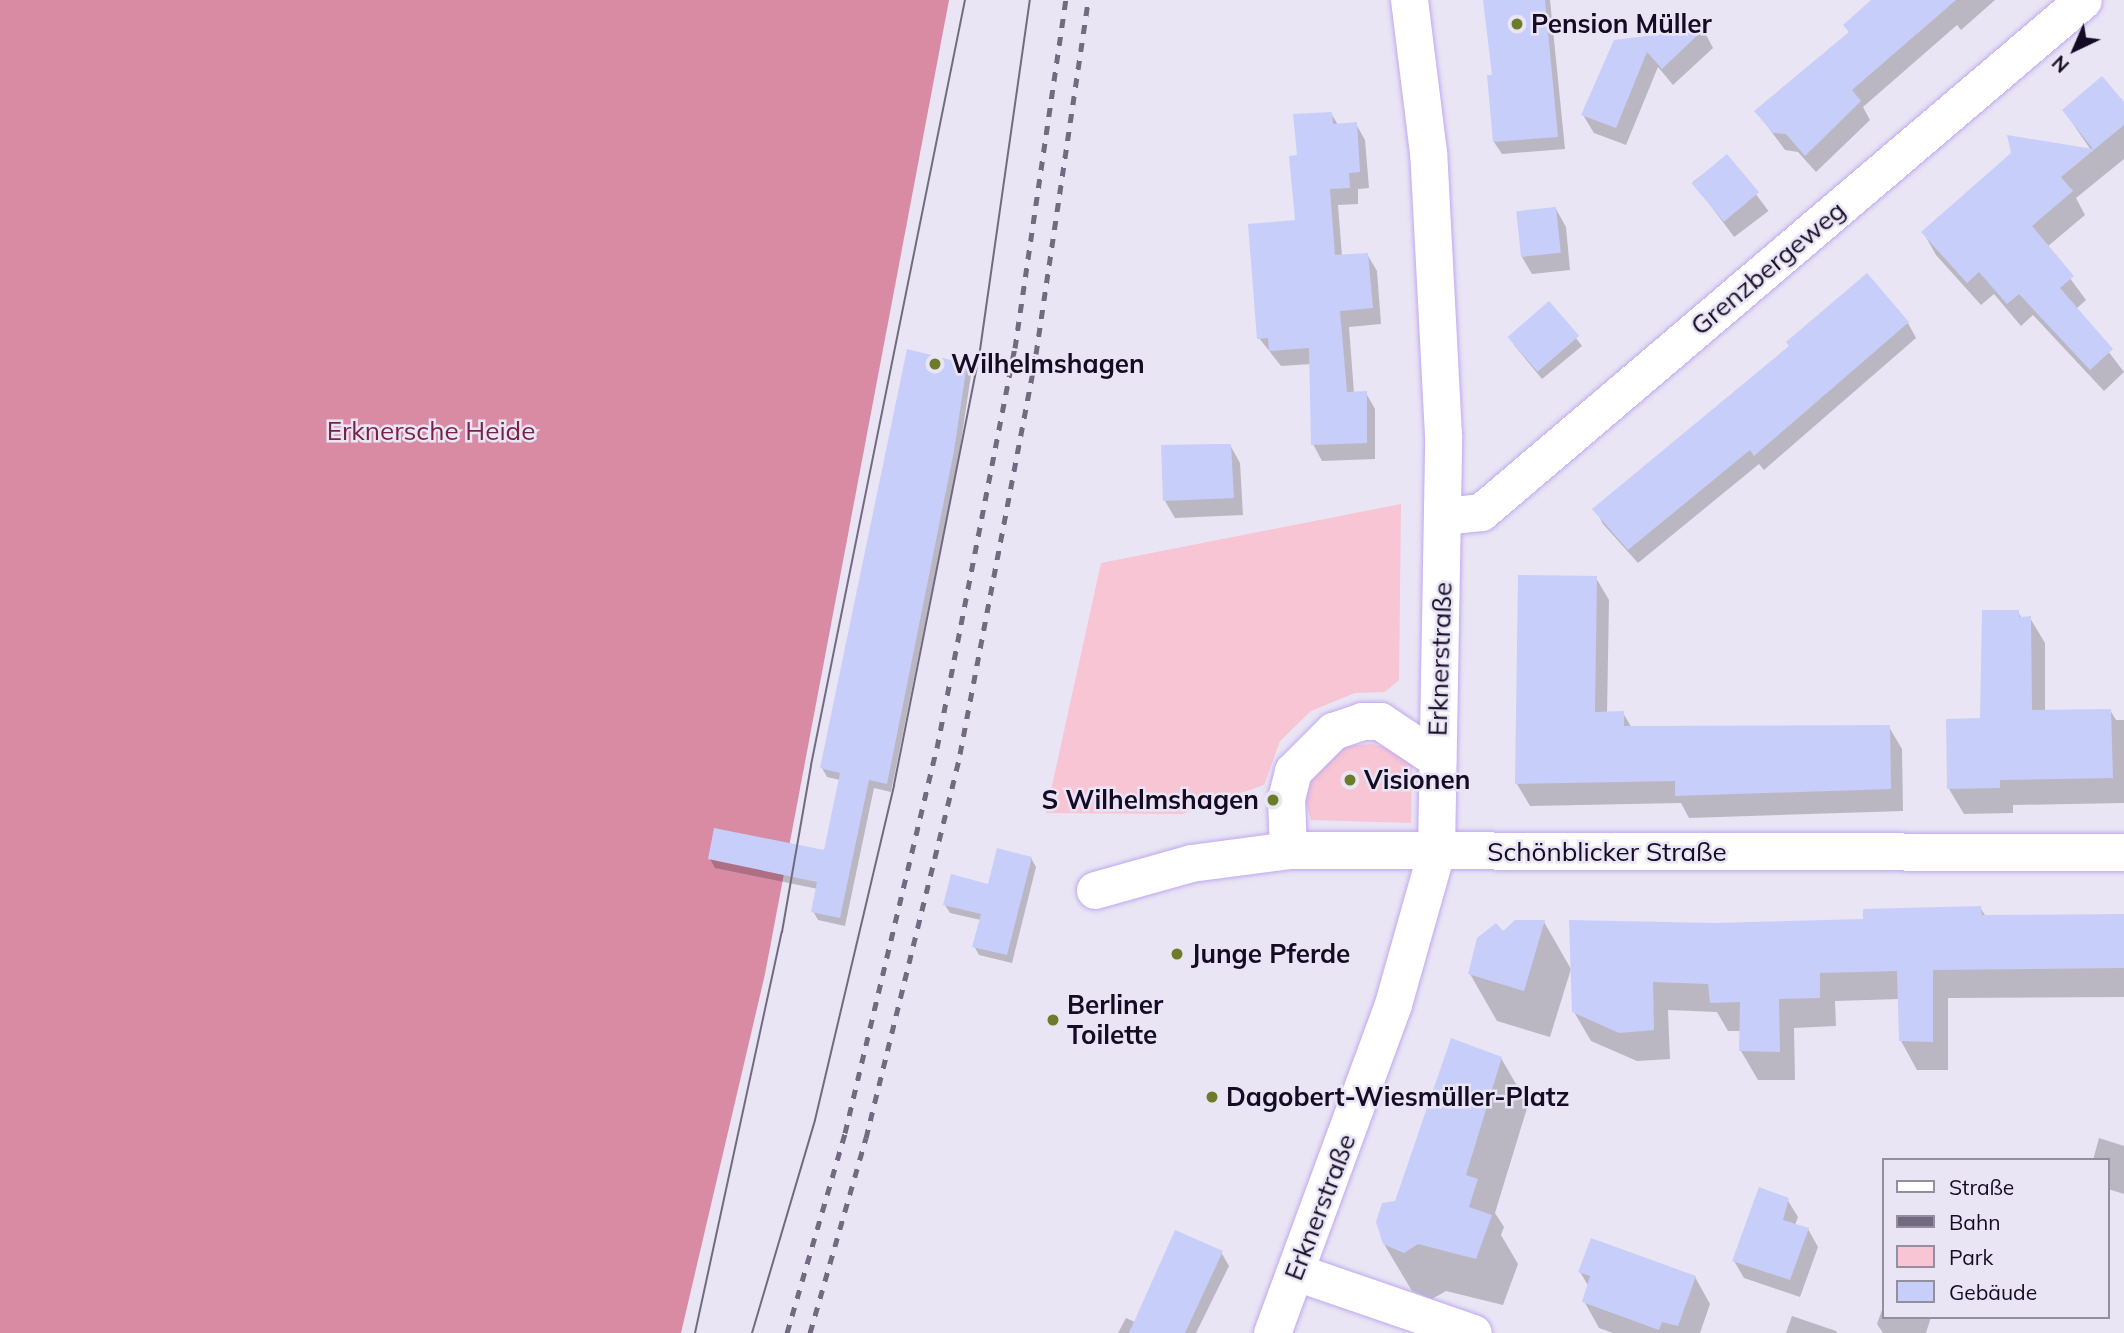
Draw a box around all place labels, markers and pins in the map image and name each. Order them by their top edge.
place label: Pension Müller [1531,8,1712,40]
marker: Pension Müller [1509,16,1525,32]
place label: Wilhelmshagen [951,348,1145,380]
marker: Wilhelmshagen [925,354,945,374]
place label: Visionen [1364,764,1470,796]
marker: Visionen [1342,772,1358,788]
place label: S Wilhelmshagen [1041,784,1259,816]
marker: S Wilhelmshagen [1265,792,1281,808]
place label: Junge Pferde [1191,938,1350,970]
marker: Junge Pferde [1169,946,1185,962]
place label: Berliner Toilette [1067,989,1163,1050]
marker: Berliner Toilette [1045,1012,1061,1028]
place label: Dagobert-Wiesmüller-Platz [1226,1081,1569,1113]
marker: Dagobert-Wiesmüller-Platz [1204,1089,1220,1105]

